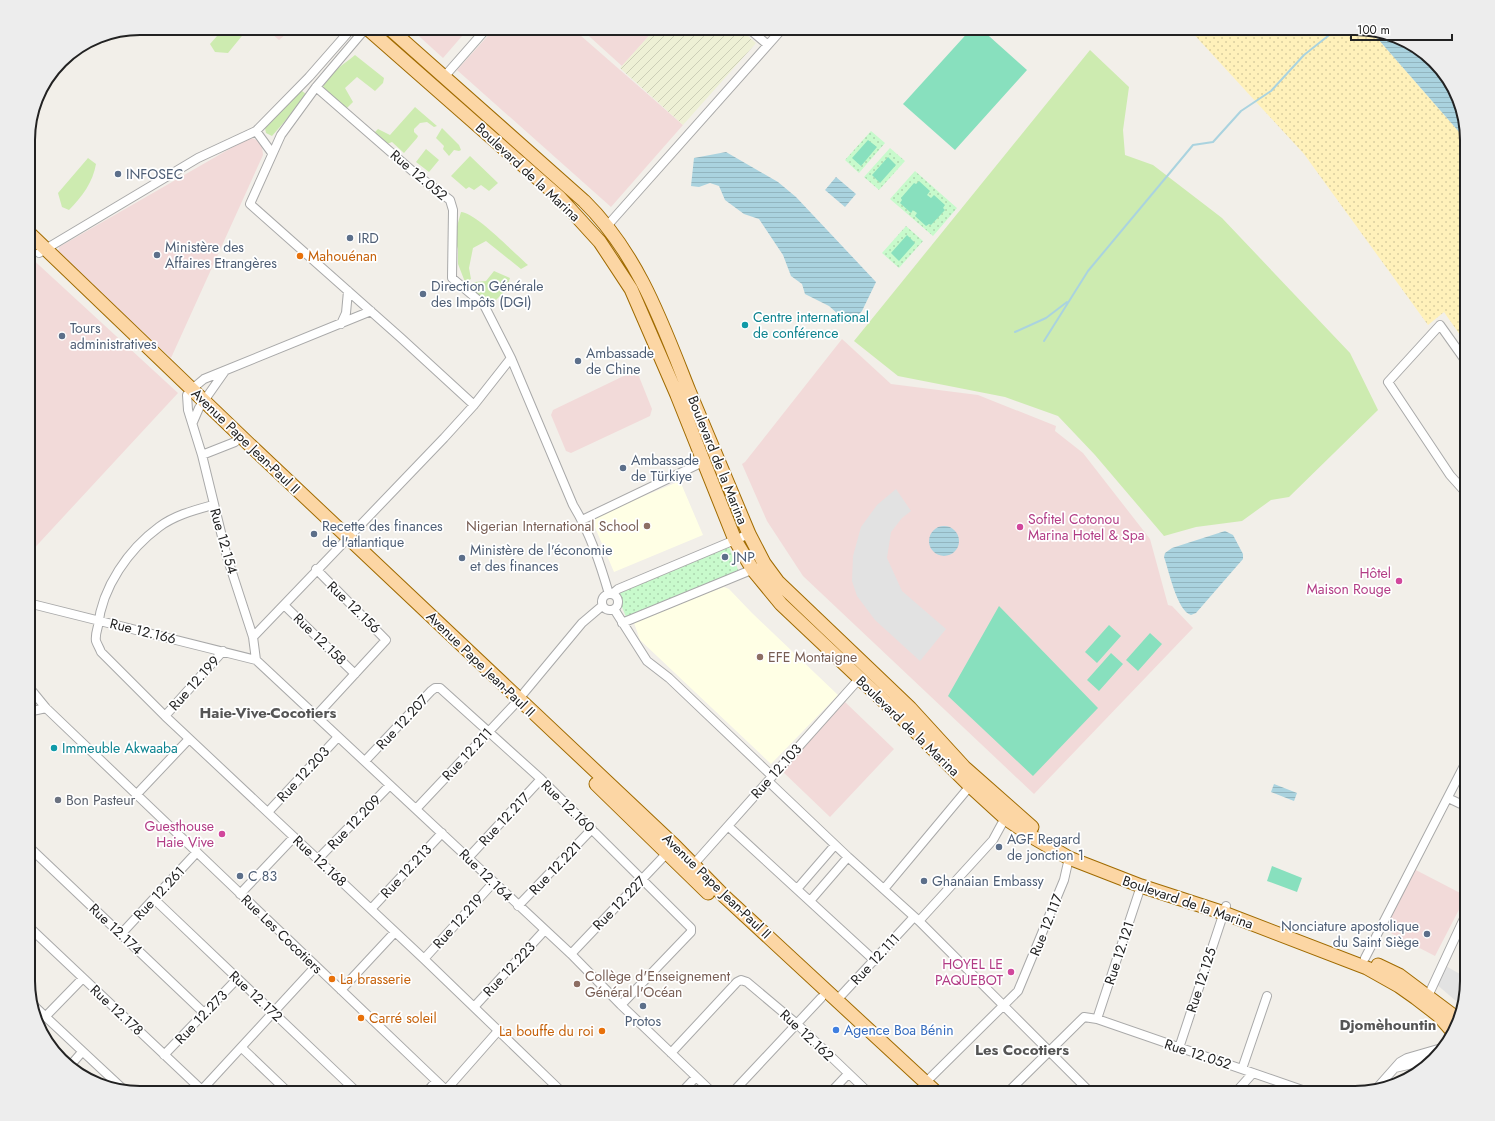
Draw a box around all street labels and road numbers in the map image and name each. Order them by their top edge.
street label: Boulevard de la Marina [471,118,585,226]
street label: Rue 12.052 [386,145,452,205]
street label: Avenue Pape Jean-Paul II [187,384,305,498]
street label: Boulevard de la Marina [683,393,753,527]
street label: Rue 12.154 [205,506,243,576]
street label: Rue 12.156 [323,576,385,638]
street label: Avenue Pape Jean-Paul II [422,607,540,721]
street label: Rue 12.158 [289,609,351,669]
street label: Rue 12.166 [108,613,178,649]
street label: Rue 12.199 [164,651,224,715]
street label: Boulevard de la Marina [852,671,964,781]
street label: Rue 12.207 [371,690,433,754]
street label: Rue 12.211 [437,723,497,785]
street label: Rue 12.103 [746,739,806,803]
street label: Rue 12.203 [272,742,334,806]
street label: Rue 12.160 [537,775,599,837]
street label: Rue 12.217 [474,787,534,850]
street label: Rue 12.209 [323,790,385,854]
street label: Avenue Pape Jean-Paul II [658,829,776,943]
street label: Rue 12.168 [289,831,351,891]
street label: Rue 12.221 [524,837,586,899]
street label: Rue 12.213 [376,839,436,902]
street label: Rue 12.164 [455,844,517,906]
street label: Rue 12.261 [129,862,189,924]
street label: Boulevard de la Marina [1120,870,1256,934]
street label: Rue 12.227 [588,871,650,935]
street label: Rue 12.219 [428,889,488,953]
street label: Rue Les Cocotiers [237,890,327,978]
street label: Rue 12.117 [1025,891,1068,959]
street label: Rue 12.174 [85,899,147,959]
street label: Rue 12.121 [1099,919,1139,987]
street label: Rue 12.111 [846,929,904,989]
street label: Rue 12.223 [478,937,540,1001]
street label: Rue 12.125 [1181,945,1221,1015]
street label: Rue 12.172 [225,966,287,1026]
street label: Rue 12.178 [86,980,148,1040]
street label: Rue 12.273 [170,985,232,1048]
street label: Rue 12.162 [776,1005,838,1065]
street label: Rue 12.052 [1162,1034,1234,1074]

